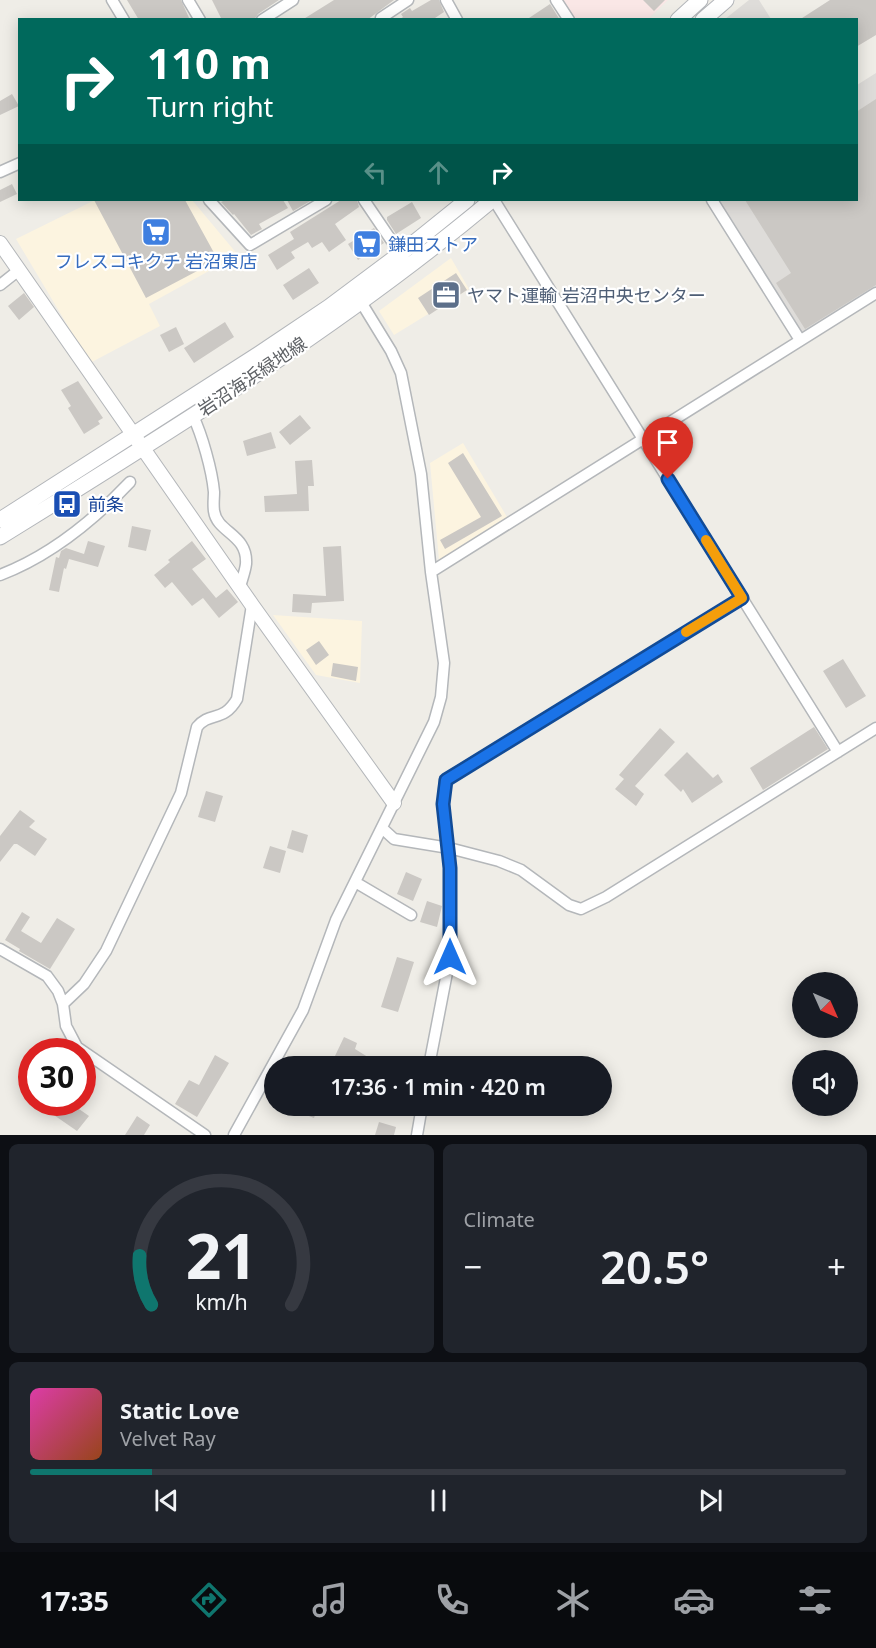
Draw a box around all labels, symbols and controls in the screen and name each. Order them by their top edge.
text: 110 m [147,34,271,91]
icon: right [48,42,126,120]
text: Turn right [147,88,273,125]
icon: left [359,156,392,189]
icon: ahead [422,156,455,189]
icon: right [485,156,518,189]
supermarket icon: フレスコキクチ 岩沼東店 [140,216,172,248]
supermarket icon: 鎌田ストア [351,228,383,260]
place label: 鎌田ストア [388,232,478,256]
place label: フレスコキクチ 岩沼東店 [55,249,257,273]
office icon: ヤマト運輸 岩沼中央センター [430,279,462,311]
place label: ヤマト運輸 岩沼中央センター [467,283,706,307]
street label: 岩沼海浜緑地線 [193,331,311,421]
pin [642,417,693,479]
icon: arrive [651,426,684,459]
bus stop icon: 前条 [51,488,83,520]
place label: 前条 [88,492,124,516]
position arrow [418,925,482,989]
north arrow [792,972,858,1038]
map controls [792,972,858,1116]
speed limit sign: 30 [18,1038,96,1116]
button: sound [792,1050,858,1116]
text: 17:36 · 1 min · 420 m [330,1071,546,1101]
text: Climate [464,1206,535,1233]
text: 21 [186,1212,257,1297]
text: 20.5° [600,1236,709,1297]
text: − [464,1244,482,1289]
text: + [827,1244,846,1289]
text: km/h [195,1288,248,1317]
text: Static Love [120,1395,239,1425]
text: Velvet Ray [120,1425,216,1452]
icon: previous [150,1484,183,1517]
icon: pause [422,1484,455,1517]
icon: next [694,1484,727,1517]
icon: directions [188,1579,230,1621]
icon: music [309,1579,351,1621]
icon: phone [431,1579,473,1621]
icon: climate [552,1579,594,1621]
icon: car [673,1579,715,1621]
icon: filters [794,1579,836,1621]
text: 17:35 [40,1582,109,1619]

